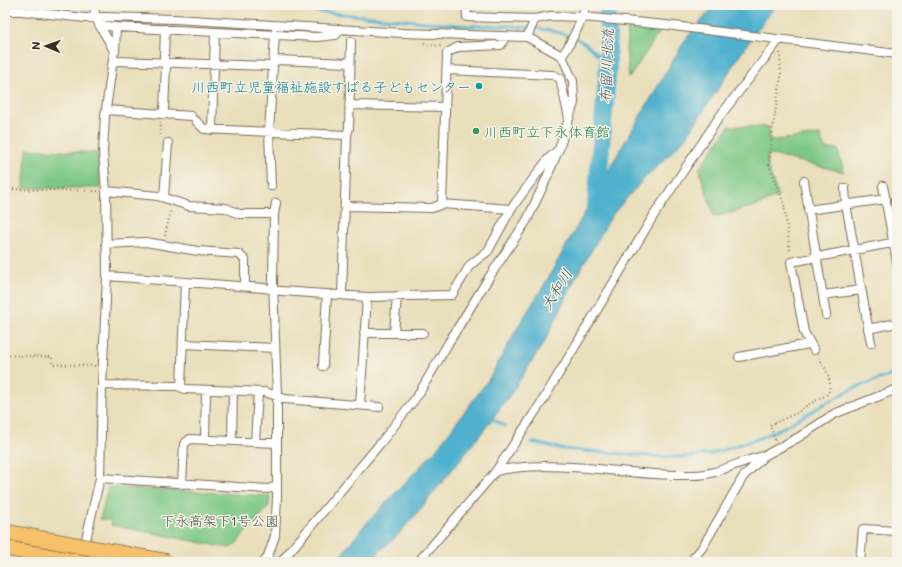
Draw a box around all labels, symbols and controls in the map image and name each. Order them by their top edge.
north arrow [26,26,66,66]
water label: 布留川北流 [595,27,617,104]
text: N [28,41,43,50]
place label: 川西町立児童福祉施設すばる子どもセンター [192,77,471,96]
marker: 川西町立児童福祉施設すばる子どもセンター [474,81,484,91]
place label: 川西町立下永体育館 [484,122,610,141]
marker: 川西町立下永体育館 [471,126,481,136]
water label: 大和川 [536,265,576,313]
park label: 下永高架下1号公園 [161,511,279,530]

